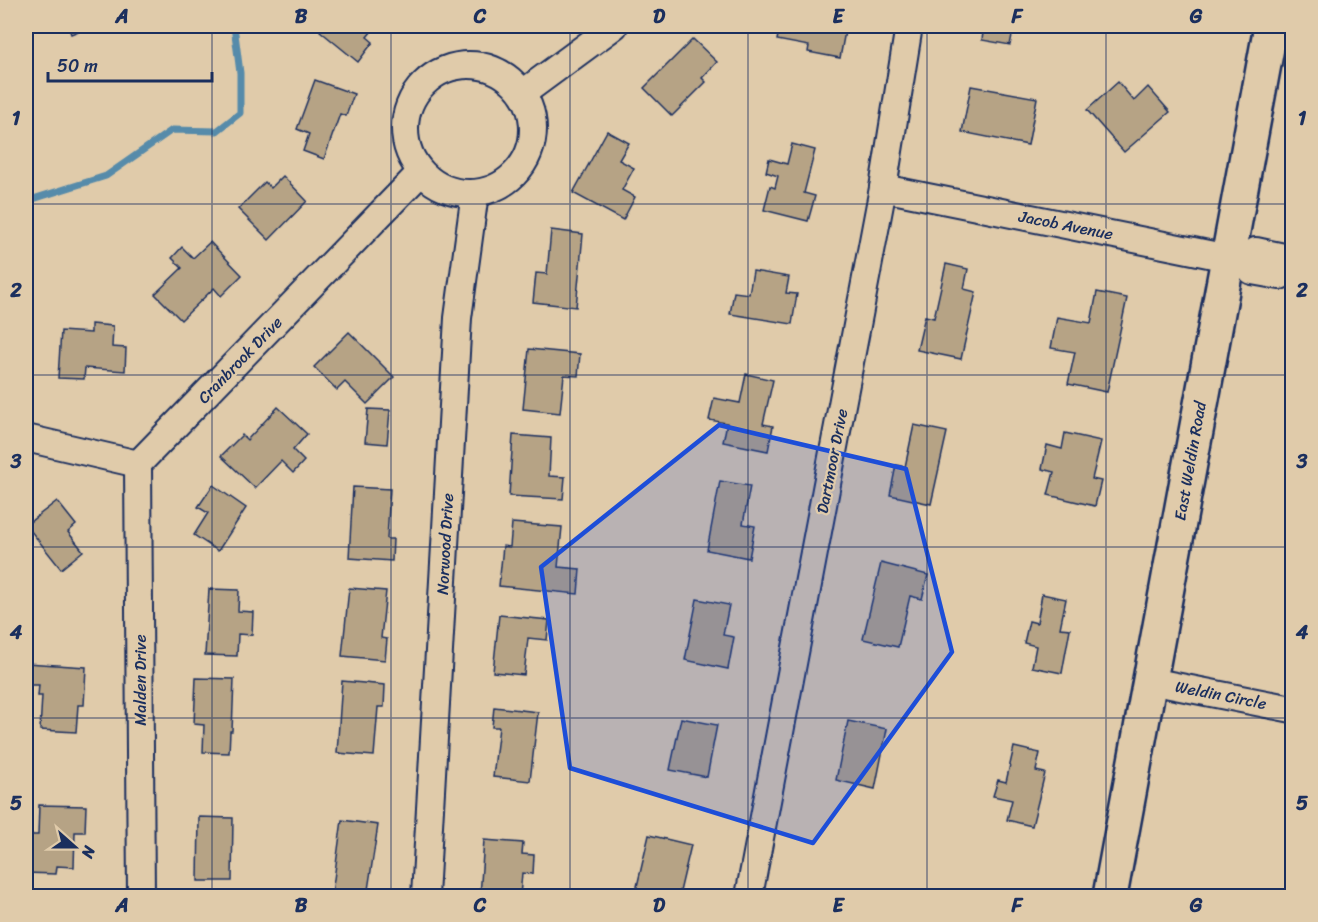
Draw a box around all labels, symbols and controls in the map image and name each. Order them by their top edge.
text: A [114,0,129,34]
text: B [295,0,308,34]
text: C [473,0,487,34]
text: D [653,0,666,34]
text: E [832,0,845,34]
text: F [1011,0,1024,34]
text: G [1189,0,1203,34]
scale bar [48,45,212,83]
text: 50 m [57,50,98,82]
text: 1 [12,101,21,136]
text: 1 [1298,101,1307,136]
street label: Jacob Avenue [1015,201,1116,248]
text: 2 [9,273,22,308]
text: 2 [1295,273,1308,308]
street label: Cranbrook Drive [190,309,290,411]
street label: East Weldin Road [1165,398,1215,523]
street label: Dartmoor Drive [808,406,856,516]
text: 3 [10,444,22,479]
text: 3 [1296,444,1308,479]
street label: Norwood Drive [428,492,462,596]
text: 4 [9,615,23,650]
text: 4 [1295,615,1309,650]
street label: Malden Drive [126,634,155,726]
street label: Weldin Circle [1173,672,1269,718]
text: 5 [10,786,22,821]
text: 5 [1296,786,1308,821]
north arrow [45,817,105,877]
text: N [73,841,104,863]
text: A [114,888,129,922]
text: B [295,888,308,922]
text: C [473,888,487,922]
text: D [653,888,666,922]
text: E [832,888,845,922]
text: F [1011,888,1024,922]
text: G [1189,888,1203,922]

